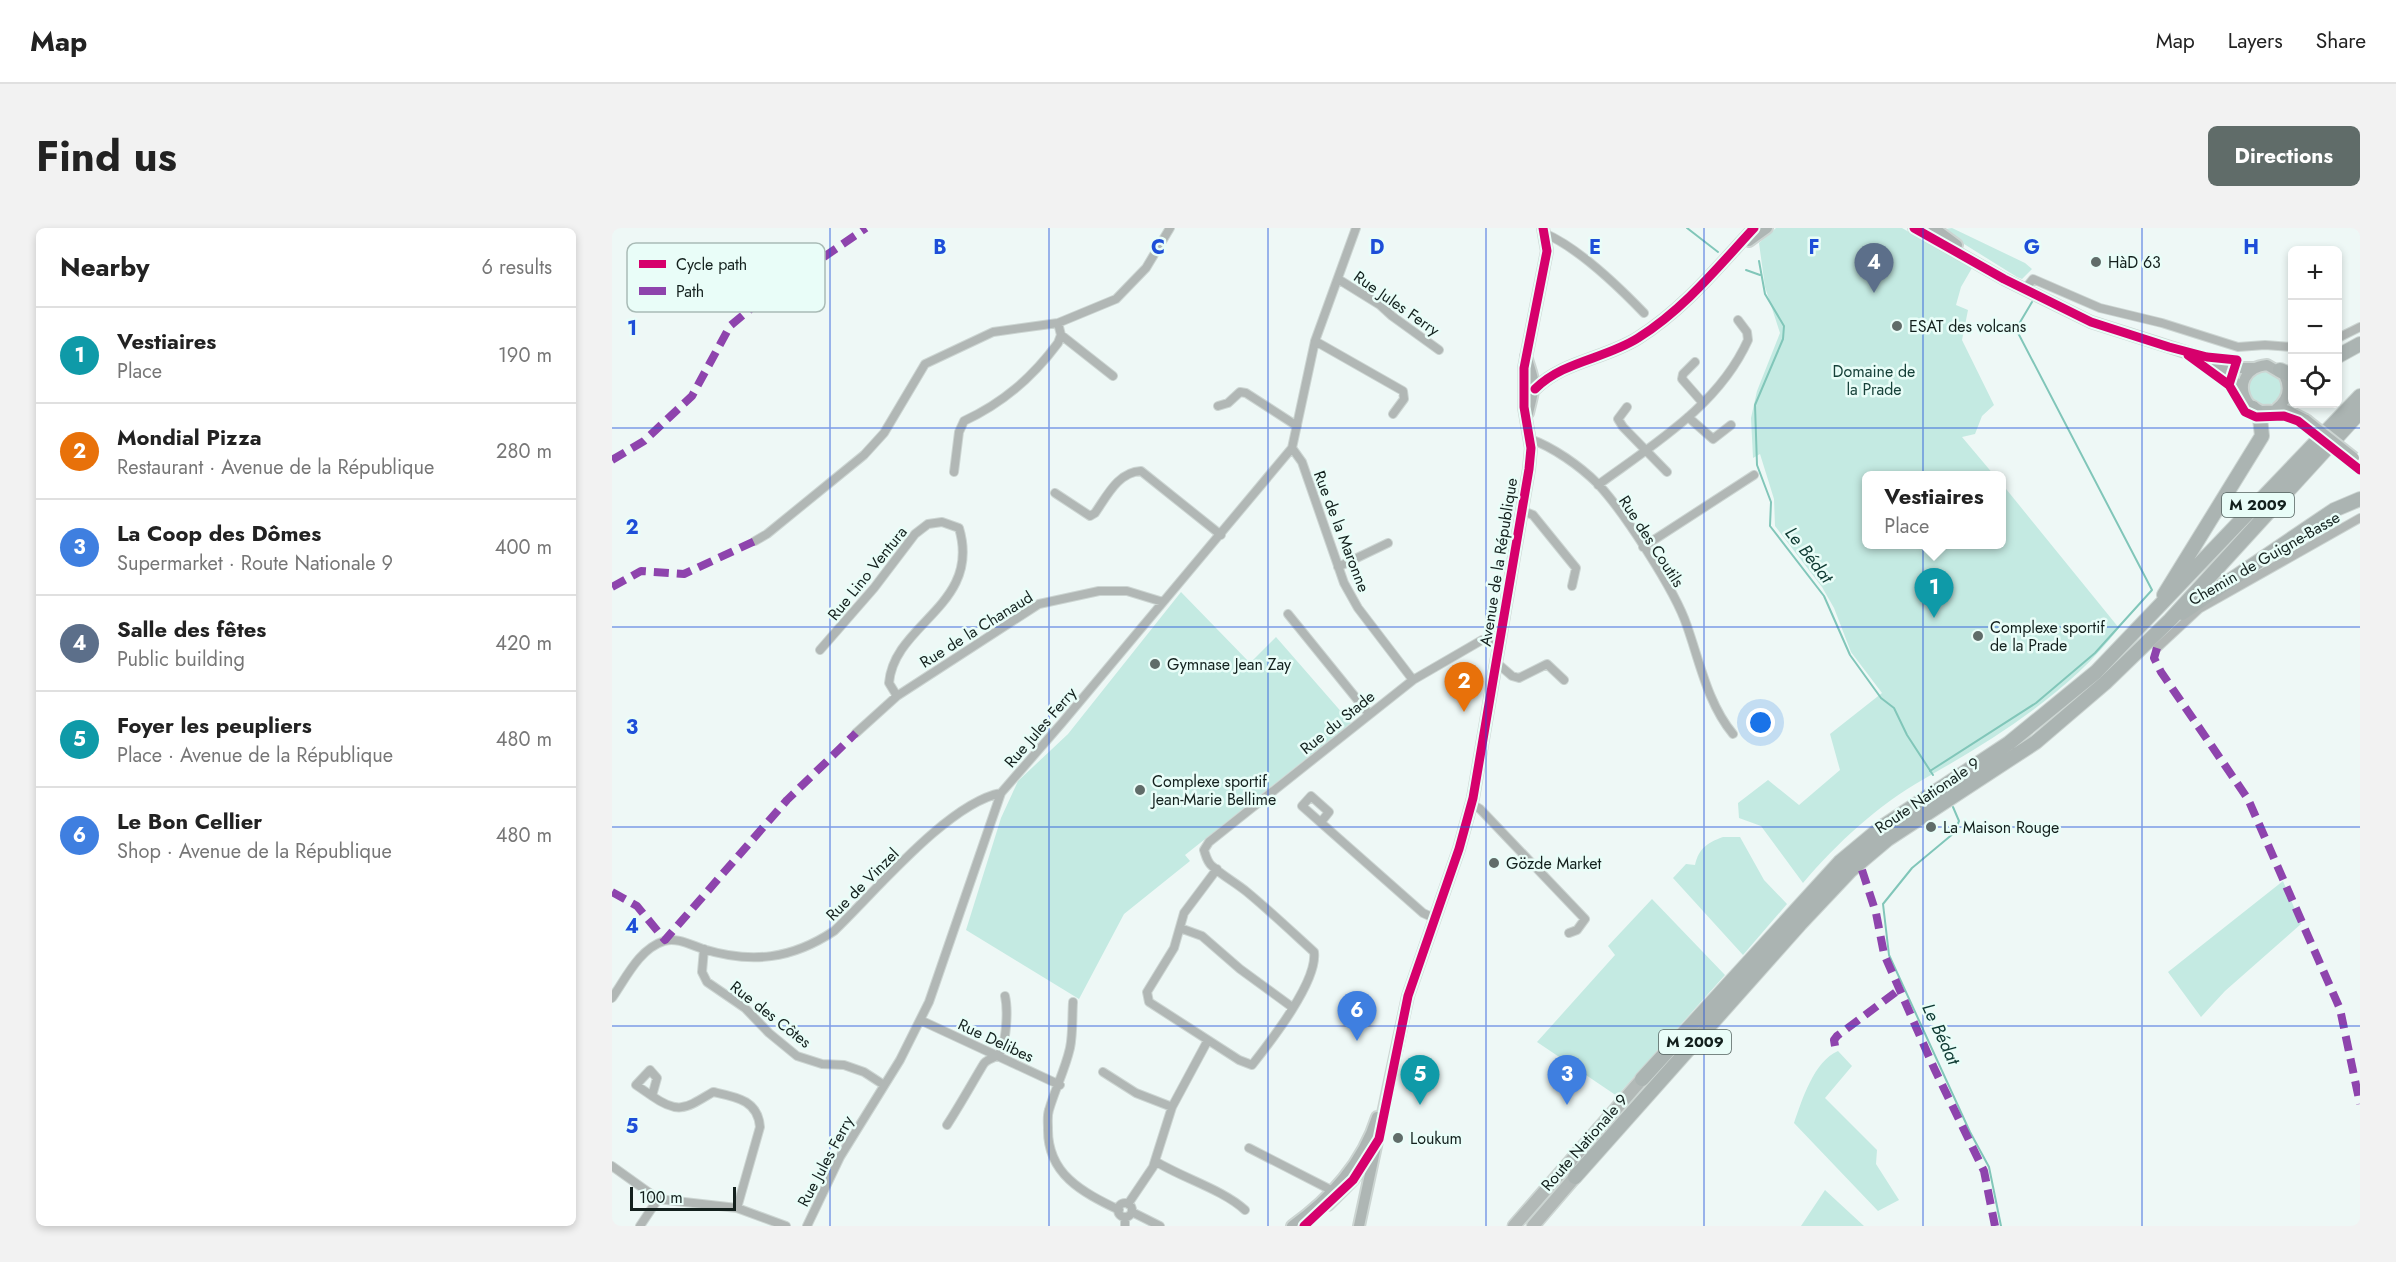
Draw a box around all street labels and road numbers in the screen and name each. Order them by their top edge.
street label: Rue Jules Ferry [1349,265,1445,342]
street label: Rue de la Maronne [1308,467,1375,595]
street label: Avenue de la République [1474,476,1523,648]
street label: Rue des Coutils [1613,491,1690,592]
road number: M 2009 [2222,493,2294,517]
street label: Chemin de Guigne-Basse [2184,506,2344,611]
street label: Rue Lino Ventura [822,521,913,625]
street label: Rue de la Chanaud [915,585,1037,673]
street label: Rue Jules Ferry [999,681,1083,773]
street label: Rue du Stade [1295,685,1380,760]
street label: Route Nationale 9 [1870,752,1984,839]
street label: Rue de Vinzel [821,843,904,926]
street label: Rue des Côtes [725,975,816,1053]
street label: Rue Delibes [954,1013,1037,1068]
road number: M 2009 [1659,1030,1731,1054]
street label: Route Nationale 9 [1536,1089,1633,1196]
street label: Rue Jules Ferry [792,1111,860,1211]

